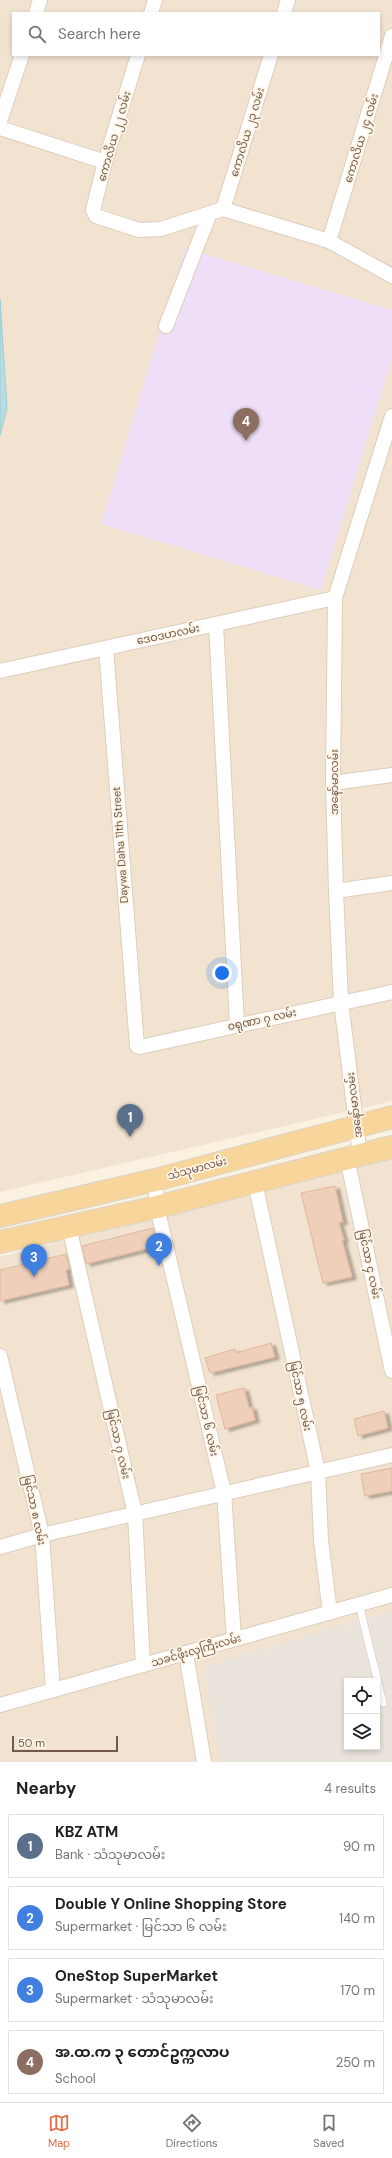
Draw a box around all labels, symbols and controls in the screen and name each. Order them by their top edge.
search box [12,12,380,56]
icon: search [26,23,48,45]
text: Search here [58,24,141,44]
street label: ကောလိယ ၂၃ လမ်း [227,85,269,179]
street label: ကောလိယ ၂၂ လမ်း [94,89,136,183]
street label: ကောလိယ ၂၄ လမ်း [341,91,383,185]
pin: 4 [233,408,259,441]
street label: ဒေဝဒဟလမ်း [135,620,201,648]
street label: အနော်မာလမ်း [327,749,343,815]
street label: Daywa Daha 11th Street [109,786,131,904]
your location [212,963,232,983]
street label: ၀ရုဏာ ၇ လမ်း [226,1005,298,1035]
street label: အနော်မာလမ်း [343,1071,367,1139]
pin: 1 [117,1104,143,1137]
street label: သံသုမာလမ်း [166,1153,229,1185]
street label: မြင်သာ ၄ လမ်း [354,1228,384,1301]
pin: 2 [146,1233,172,1266]
pin: 3 [21,1244,47,1277]
street label: မြင်သာ ၅ လမ်း [285,1360,315,1433]
street label: မြင်သာ ၆ လမ်း [190,1384,222,1458]
street label: မြင်သာ ၇ လမ်း [102,1408,134,1481]
street label: မြင်သာ ၈ လမ်း [19,1474,49,1547]
street label: သခင်ဖိုးလှကြီးလမ်း [149,1630,243,1671]
map controls [344,1678,380,1750]
button: locate [344,1678,380,1714]
button: layers [344,1714,380,1750]
scale bar [12,1734,118,1753]
text: 50 m [18,1736,45,1750]
text: Nearby [16,1777,76,1799]
text: 4 results [324,1780,376,1797]
text: KBZ ATM [55,1822,118,1842]
text: 1 [28,1838,32,1855]
text: 90 m [343,1838,375,1855]
text: Bank · သံသုမာလမ်း [55,1846,165,1863]
text: Double Y Online Shopping Store [55,1894,287,1914]
text: 2 [26,1910,34,1927]
text: 140 m [339,1910,375,1927]
text: Supermarket · မြင်သာ ၆ လမ်း [55,1918,227,1935]
text: OneStop SuperMarket [55,1966,218,1986]
text: 3 [26,1982,34,1999]
text: 170 m [340,1982,375,1999]
text: Supermarket · သံသုမာလမ်း [55,1990,214,2007]
text: အ.ထ.က ၃ တောင်ဥက္ကလာပ [55,2042,229,2062]
text: 4 [26,2054,34,2071]
text: 250 m [336,2054,375,2071]
text: School [55,2070,96,2087]
tab: Map [48,2112,70,2150]
tab: Directions [166,2112,218,2150]
tab: Saved [313,2112,344,2150]

